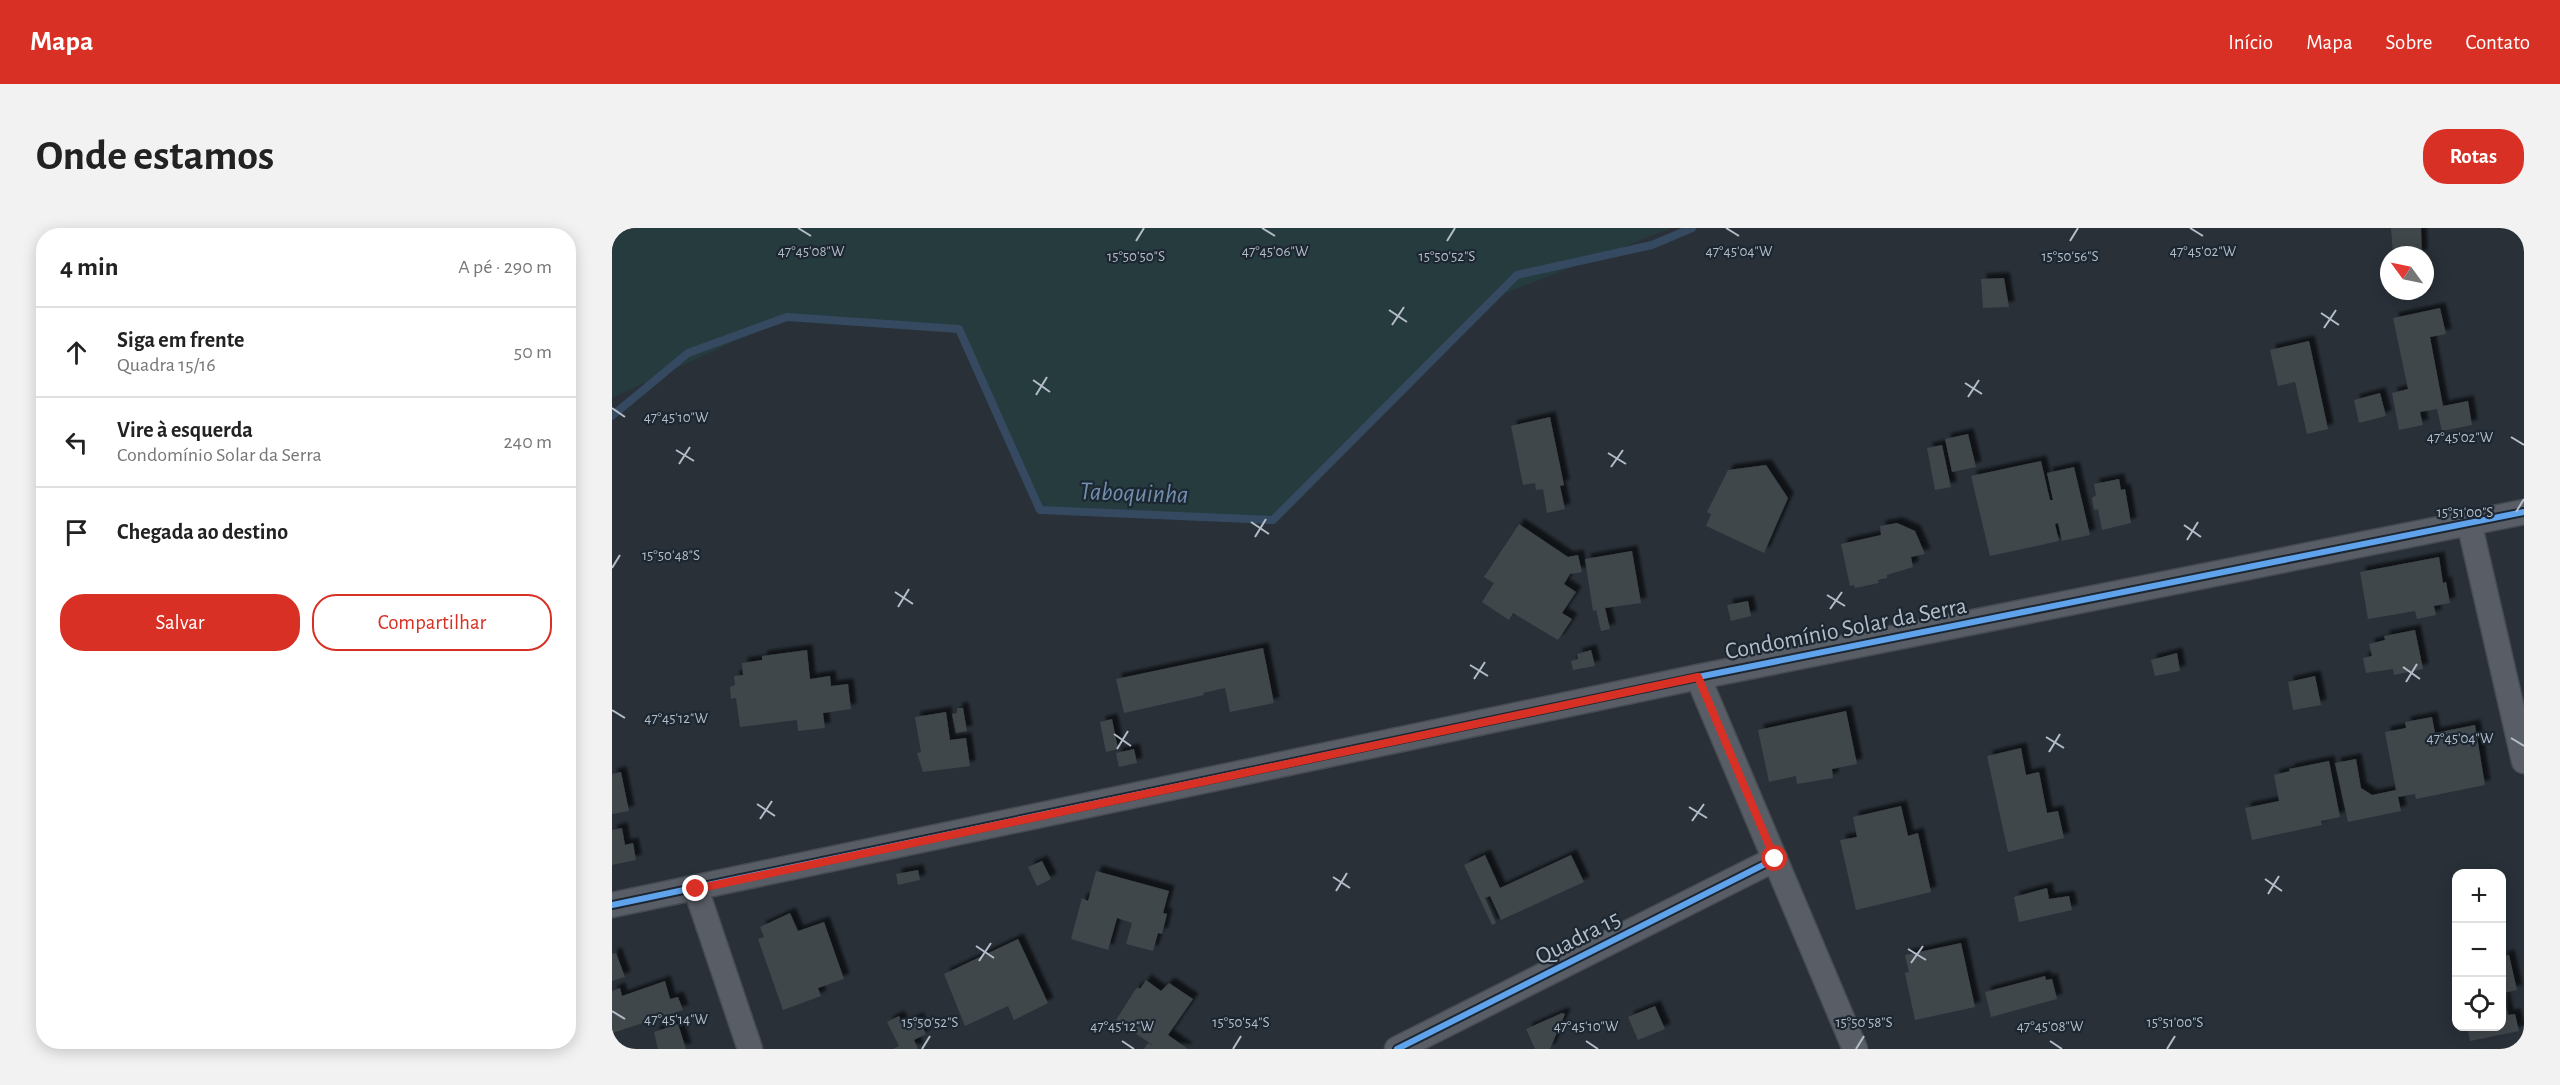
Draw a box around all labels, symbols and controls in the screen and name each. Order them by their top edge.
text: Mapa [30,28,93,56]
text: Início [2228,32,2273,53]
text: Mapa [2306,32,2353,53]
text: Sobre [2386,32,2432,53]
text: Contato [2465,32,2530,53]
button: Rotas [2423,129,2524,184]
text: Onde estamos [36,135,274,177]
text: 47°45'08"W [778,244,845,259]
text: 47°45'06"W [1242,244,1309,259]
text: 47°45'04"W [1706,244,1773,259]
text: 47°45'02"W [2170,244,2237,259]
north arrow [2380,246,2434,300]
text: 15°50'50"S [1107,249,1165,264]
text: 15°50'52"S [1419,249,1475,264]
text: 15°50'56"S [2041,249,2099,264]
text: 4 min [60,254,119,280]
text: A pé · 290 m [458,257,552,277]
text: Siga em frente [117,329,244,351]
icon: ahead [60,336,93,369]
text: 50 m [514,342,552,362]
text: Quadra 15/16 [117,355,216,375]
text: 47°45'10"W [644,410,709,425]
text: Vire à esquerda [117,419,253,441]
icon: left [60,426,93,459]
text: 47°45'02"W [2427,430,2494,445]
text: 240 m [503,432,552,452]
text: Condomínio Solar da Serra [117,445,322,465]
water label: Taboquinha [1079,478,1189,508]
text: 15°51'00"S [2437,505,2493,520]
icon: arrive [60,516,93,549]
text: Chegada ao destino [117,521,288,543]
text: 15°50'48"S [642,548,700,563]
button: Salvar [60,594,300,651]
button: Compartilhar [312,594,552,651]
street label: Condomínio Solar da Serra [1723,594,1969,664]
text: 47°45'12"W [644,711,708,726]
text: 47°45'04"W [2427,731,2494,746]
route start [1761,845,1787,871]
map controls [2452,869,2506,1031]
button: + [2452,869,2506,923]
route end [682,875,708,901]
street label: Quadra 15 [1532,906,1624,970]
button: − [2452,923,2506,977]
button: locate [2452,977,2506,1031]
text: 47°45'14"W [644,1012,709,1027]
text: 15°50'52"S [902,1015,958,1030]
text: 15°50'54"S [1212,1015,1270,1030]
text: 15°50'58"S [1835,1015,1893,1030]
text: 15°51'00"S [2147,1015,2203,1030]
text: 47°45'12"W [1090,1019,1154,1034]
text: 47°45'10"W [1554,1019,1619,1034]
text: 47°45'08"W [2017,1019,2084,1034]

